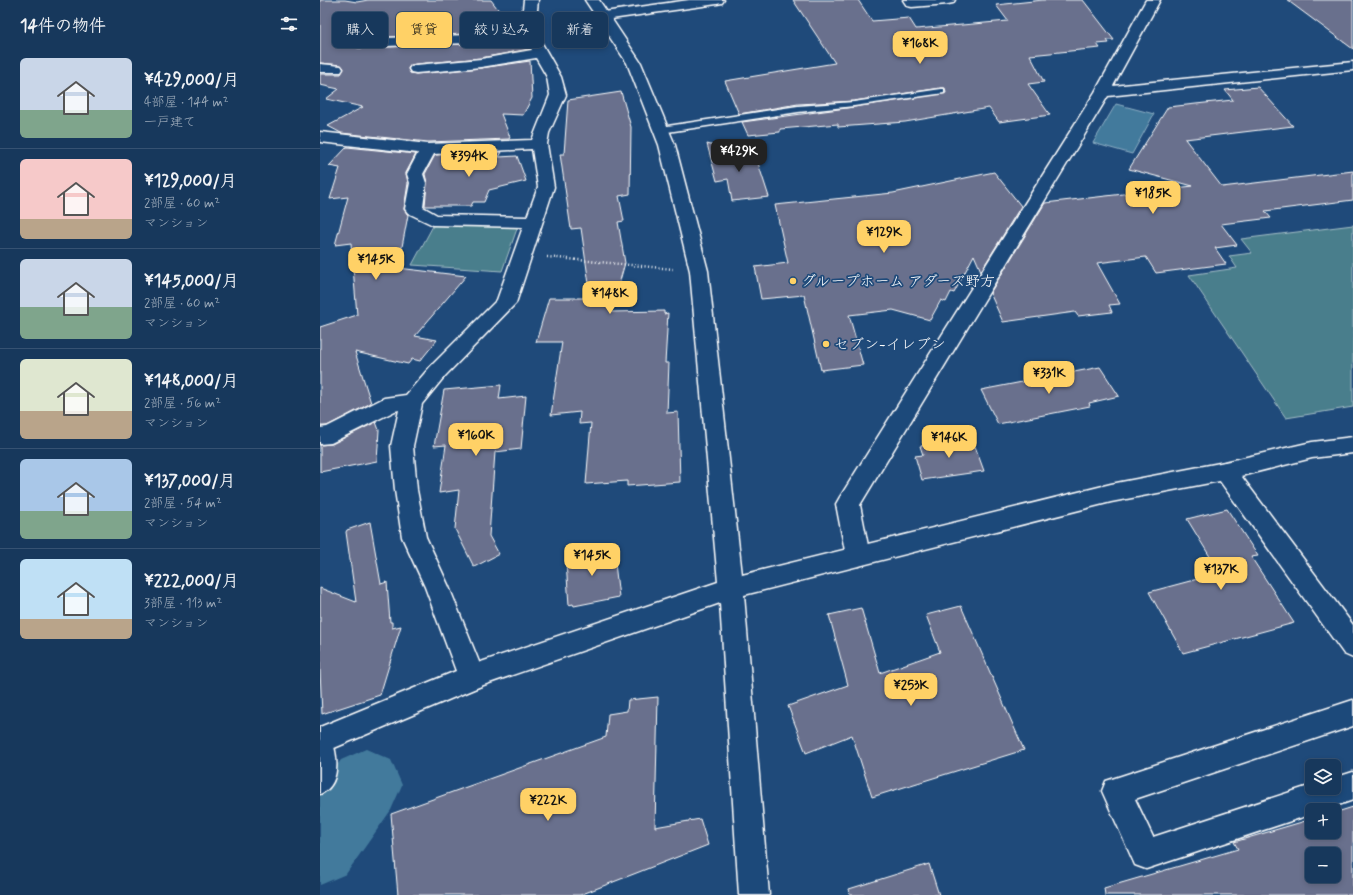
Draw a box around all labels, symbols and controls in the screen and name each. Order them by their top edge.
chip: 購入 [332,12,388,48]
chip: 賃貸 [396,12,452,48]
chip: 絞り込み [460,12,544,48]
chip: 新着 [552,12,608,48]
icon: filters [278,13,300,35]
text: 14件の物件 [20,15,106,37]
pin: ¥168K [892,31,948,65]
text: ¥168K [902,35,938,52]
text: ¥429,000/月 [144,69,239,91]
icon: home [52,74,100,122]
text: 4部屋 · 144 m² [144,94,229,111]
text: 一戸建て [144,114,196,131]
pin: ¥429K [711,139,767,173]
text: ¥429K [720,143,758,160]
pin: ¥394K [441,144,497,178]
text: ¥394K [450,148,488,165]
text: ¥129,000/月 [144,170,237,192]
icon: home [52,175,100,223]
pin: ¥185K [1125,181,1181,215]
text: ¥185K [1135,185,1171,202]
text: 2部屋 · 60 m² [144,195,220,212]
text: マンション [144,215,208,232]
pin: ¥129K [856,220,912,254]
text: ¥129K [866,224,902,241]
pin: ¥145K [348,247,404,281]
text: ¥145K [357,251,395,268]
text: ¥145,000/月 [144,270,239,292]
place label: グループホーム アダーズ野方 [801,272,995,292]
icon: home [52,275,100,323]
marker: グループホーム アダーズ野方 [788,276,798,286]
pin: ¥148K [582,281,638,315]
text: ¥148K [591,285,629,302]
text: 2部屋 · 60 m² [144,295,220,312]
text: マンション [144,315,208,332]
place label: セブン-イレブン [834,335,946,355]
marker: セブン-イレブン [821,339,831,349]
pin: ¥331K [1021,361,1077,395]
text: ¥331K [1032,365,1066,382]
text: ¥148,000/月 [144,370,238,392]
icon: home [52,375,100,423]
text: 2部屋 · 56 m² [144,395,221,412]
text: マンション [144,415,208,432]
pin: ¥160K [448,423,504,457]
pin: ¥146K [921,425,977,459]
text: ¥160K [457,427,495,444]
text: ¥146K [931,429,967,446]
text: ¥137,000/月 [144,470,236,492]
icon: home [52,475,100,523]
text: 2部屋 · 54 m² [144,495,222,512]
text: マンション [144,515,208,532]
pin: ¥145K [564,543,620,577]
text: ¥145K [573,547,611,564]
pin: ¥137K [1193,557,1249,591]
text: ¥137K [1203,561,1239,578]
text: ¥222,000/月 [144,570,239,592]
icon: home [52,575,100,623]
text: 3部屋 · 113 m² [144,595,222,612]
text: マンション [144,615,208,632]
pin: ¥253K [883,673,939,707]
text: ¥253K [893,677,929,694]
map controls [1305,759,1341,883]
button: layers [1305,759,1341,795]
pin: ¥222K [520,788,576,822]
text: ¥222K [529,792,567,809]
button: + [1305,803,1341,839]
button: − [1305,847,1341,883]

